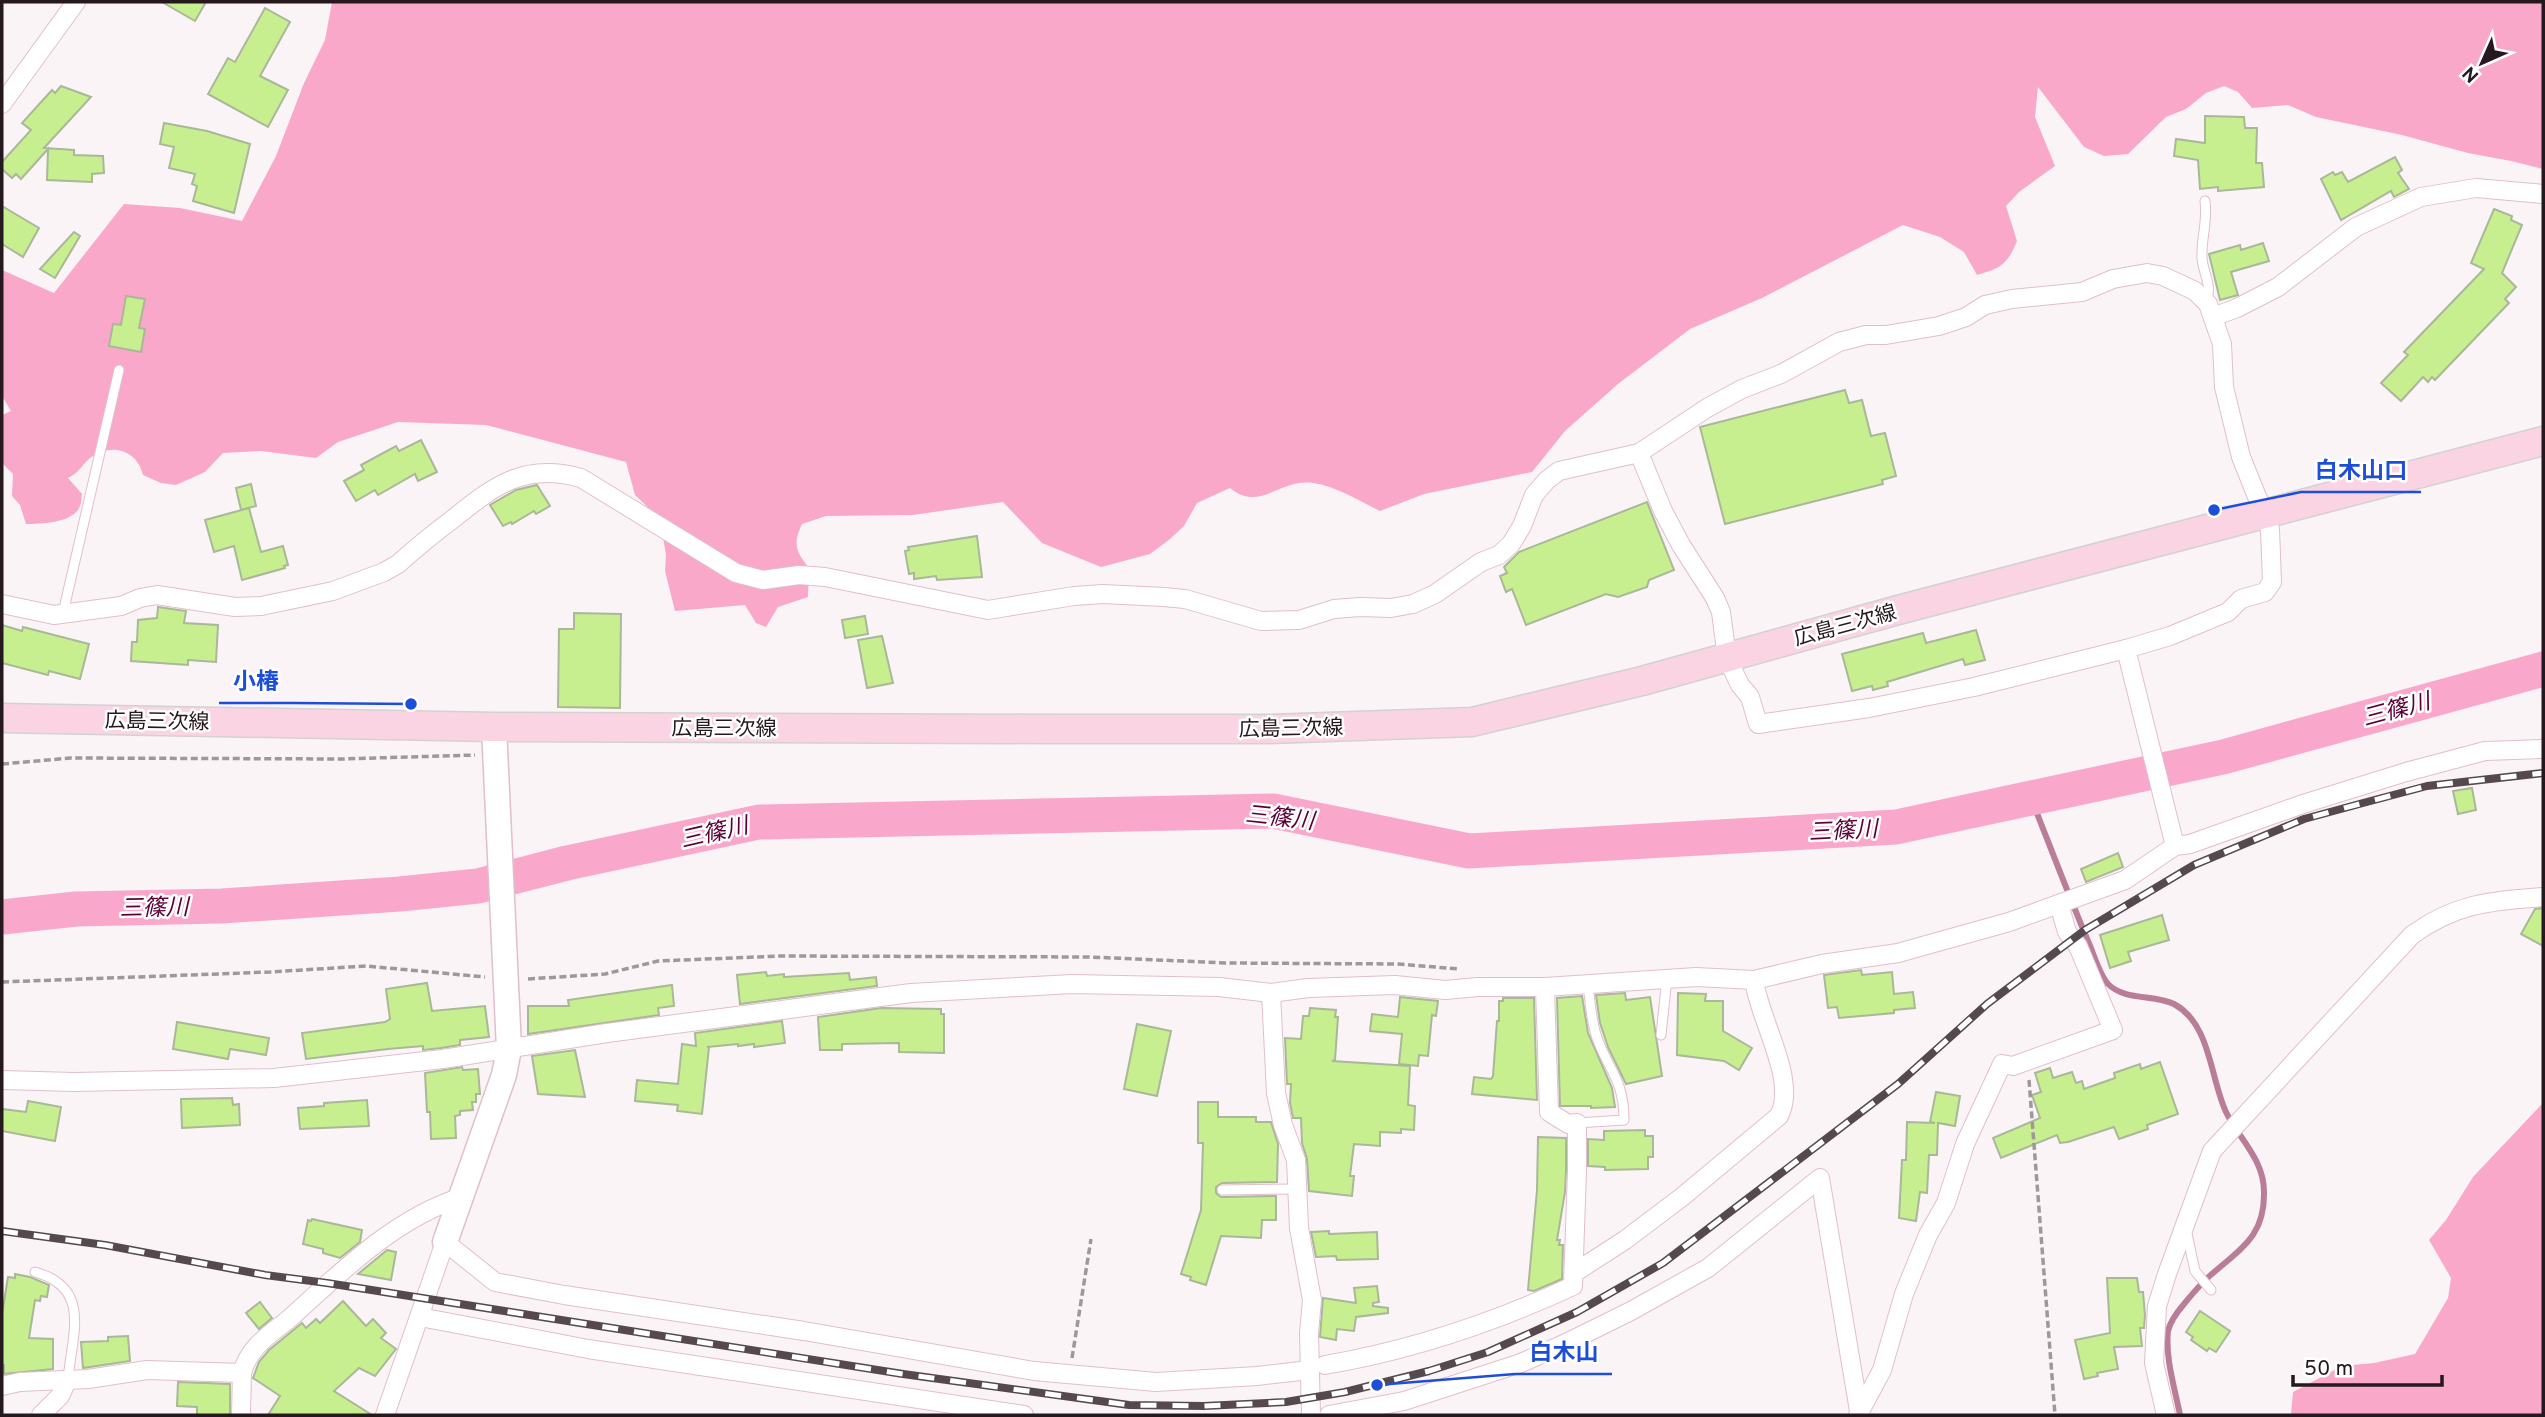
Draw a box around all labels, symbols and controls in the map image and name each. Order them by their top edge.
north arrow [2447,28,2517,98]
text: N [2458,60,2485,87]
callout: 白木山口 [2301,448,2421,492]
text: 白木山口 [2315,458,2407,487]
street label: 広島三次線 [1791,600,1900,653]
callout: 小椿 [219,659,293,703]
text: 小椿 [233,669,279,698]
water label: 三篠川 [2360,688,2437,734]
street label: 広島三次線 [104,708,210,737]
street label: 広島三次線 [1238,715,1344,744]
street label: 広島三次線 [672,716,777,743]
water label: 三篠川 [1244,801,1319,838]
water label: 三篠川 [678,812,754,856]
water label: 三篠川 [1808,816,1881,849]
water label: 三篠川 [119,894,192,925]
callout: 白木山 [1515,1330,1612,1374]
text: 白木山 [1530,1340,1599,1369]
scale bar [2293,1344,2442,1388]
text: 50 m [2304,1356,2353,1383]

